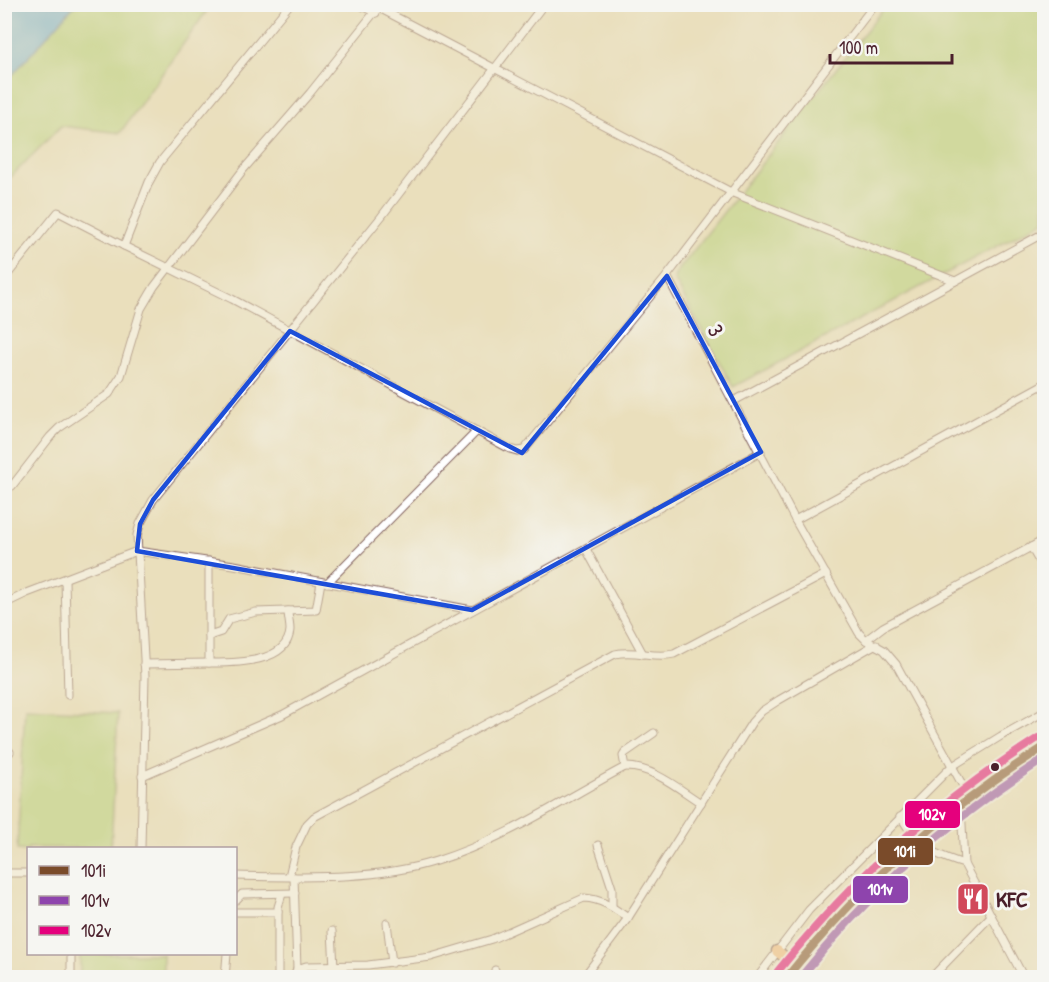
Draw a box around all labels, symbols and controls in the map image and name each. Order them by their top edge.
scale bar [830,27,952,65]
text: 100 m [839,35,878,60]
street label: 3 [700,319,732,342]
unlabelled marker [989,761,1001,773]
line badge: 102v [904,800,961,829]
text: 102v [919,803,946,825]
line badge: 101i [877,837,934,866]
text: 101i [894,840,916,862]
legend [27,847,237,955]
text: 101i [81,858,106,883]
line badge: 101v [852,875,909,904]
text: 101v [867,878,893,900]
restaurant icon: KFC [955,881,991,917]
place label: KFC [996,884,1028,914]
text: 101v [81,888,109,913]
text: 102v [81,918,111,943]

